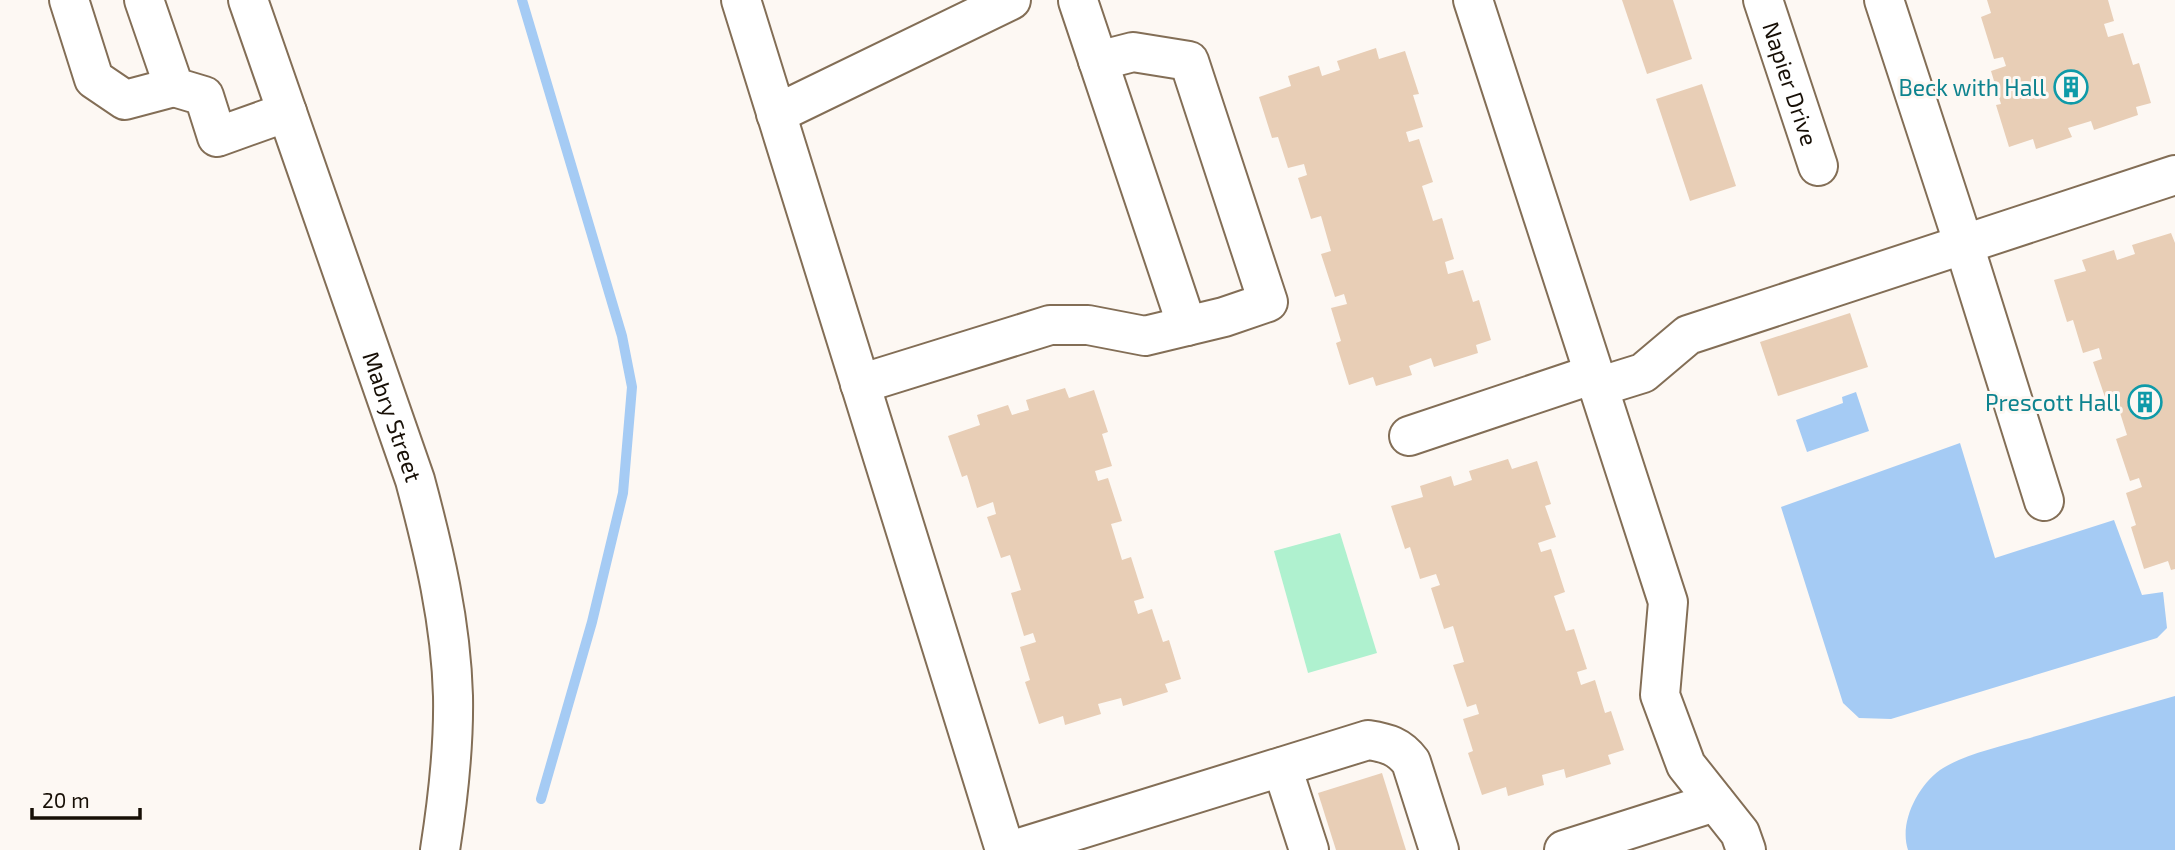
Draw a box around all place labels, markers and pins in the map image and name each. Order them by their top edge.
building icon: Beck with Hall [2052,68,2090,106]
place label: Beck with Hall [1898,73,2046,101]
building icon: Prescott Hall [2126,383,2164,421]
place label: Prescott Hall [1985,388,2120,416]

